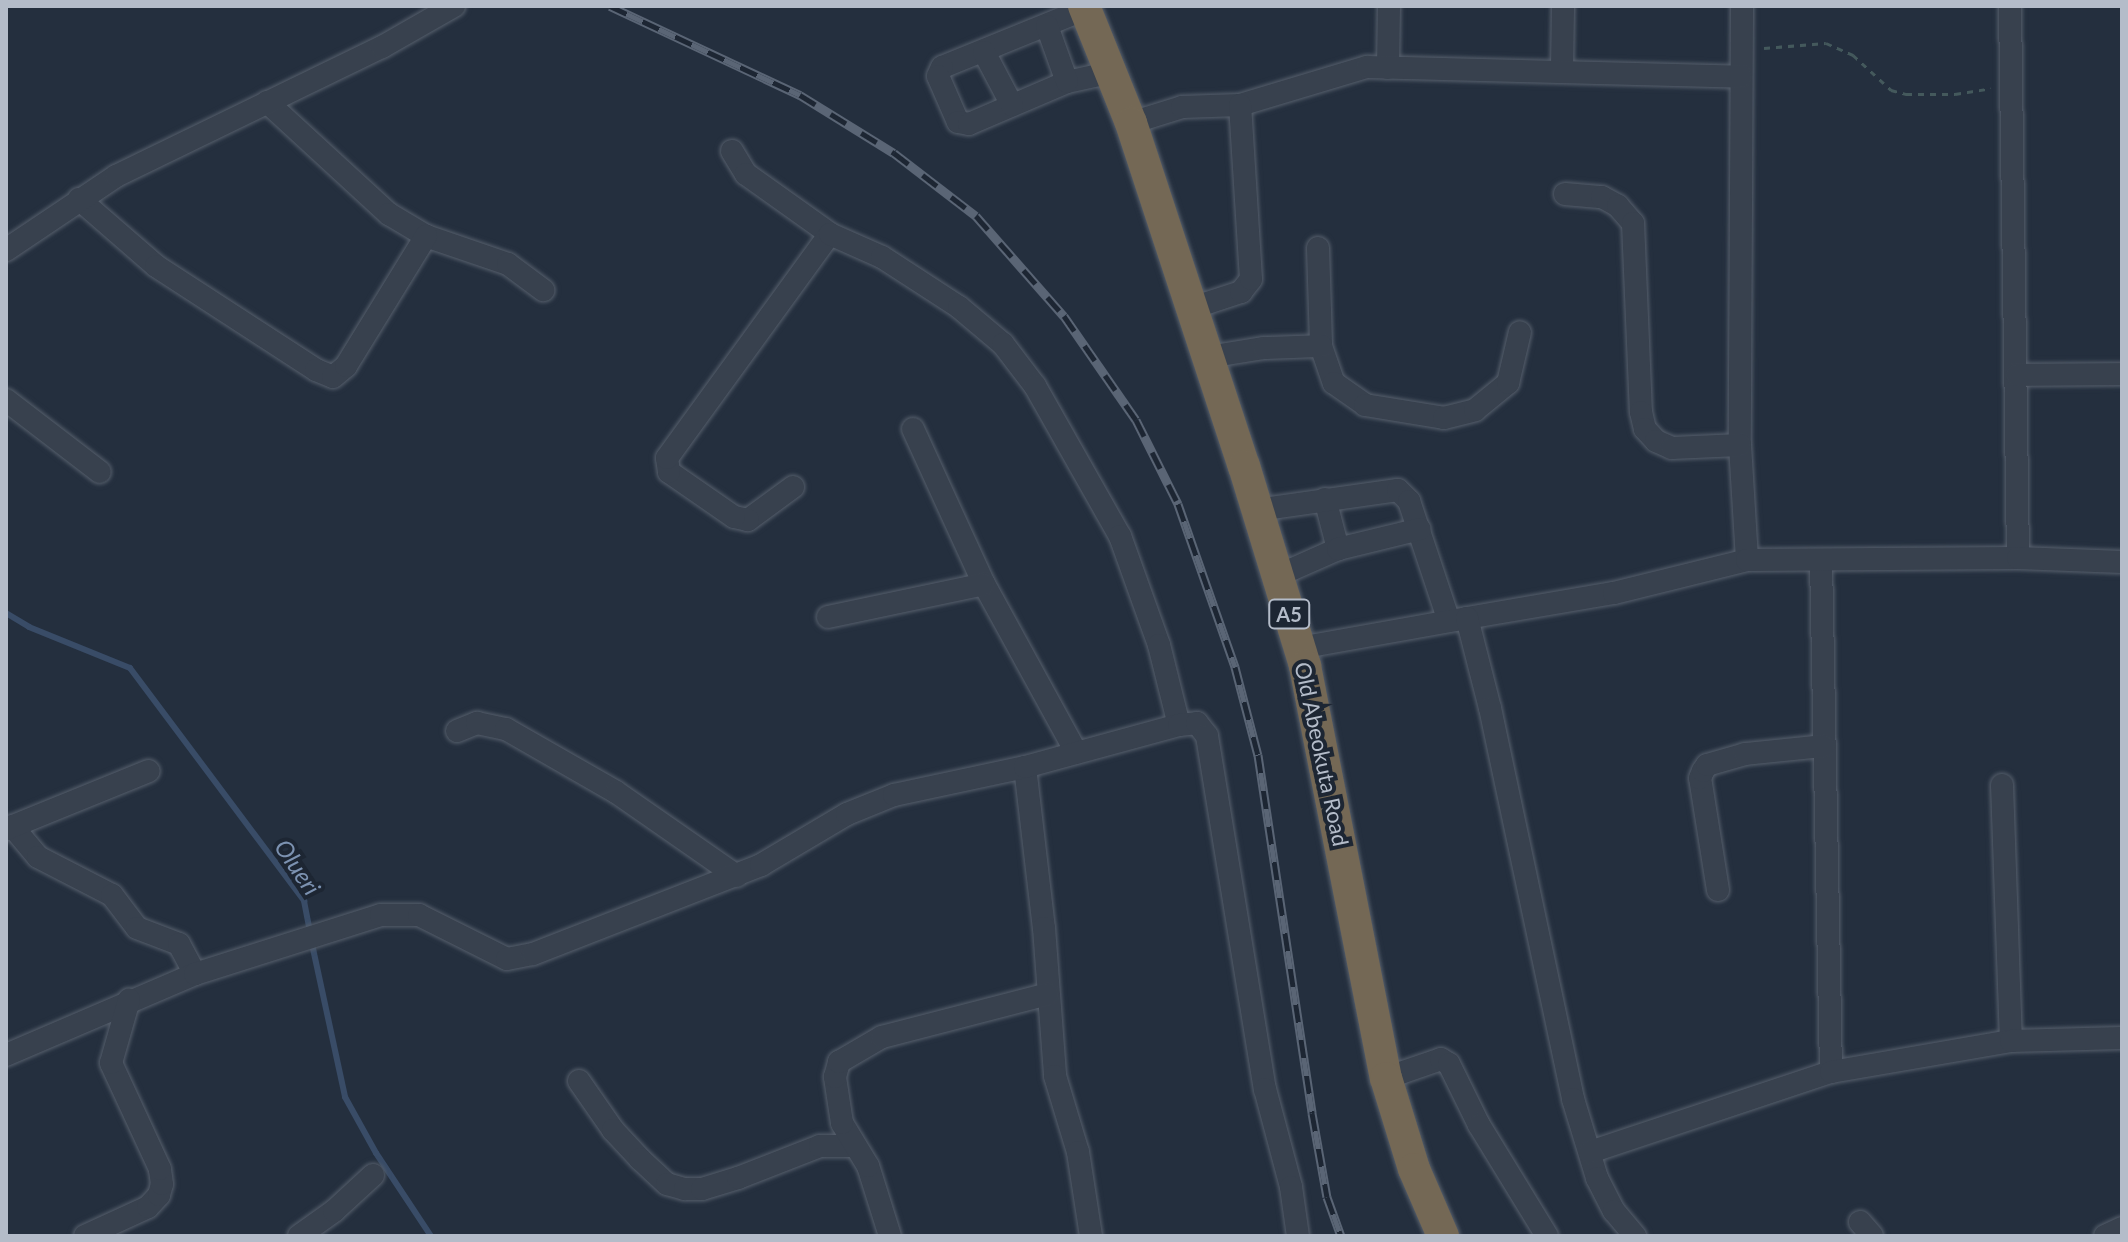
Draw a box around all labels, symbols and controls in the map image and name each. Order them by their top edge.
road number: A5 [1267,598,1311,630]
street label: Old Abeokuta Road [1289,659,1355,849]
water label: Olueri [269,834,327,900]

